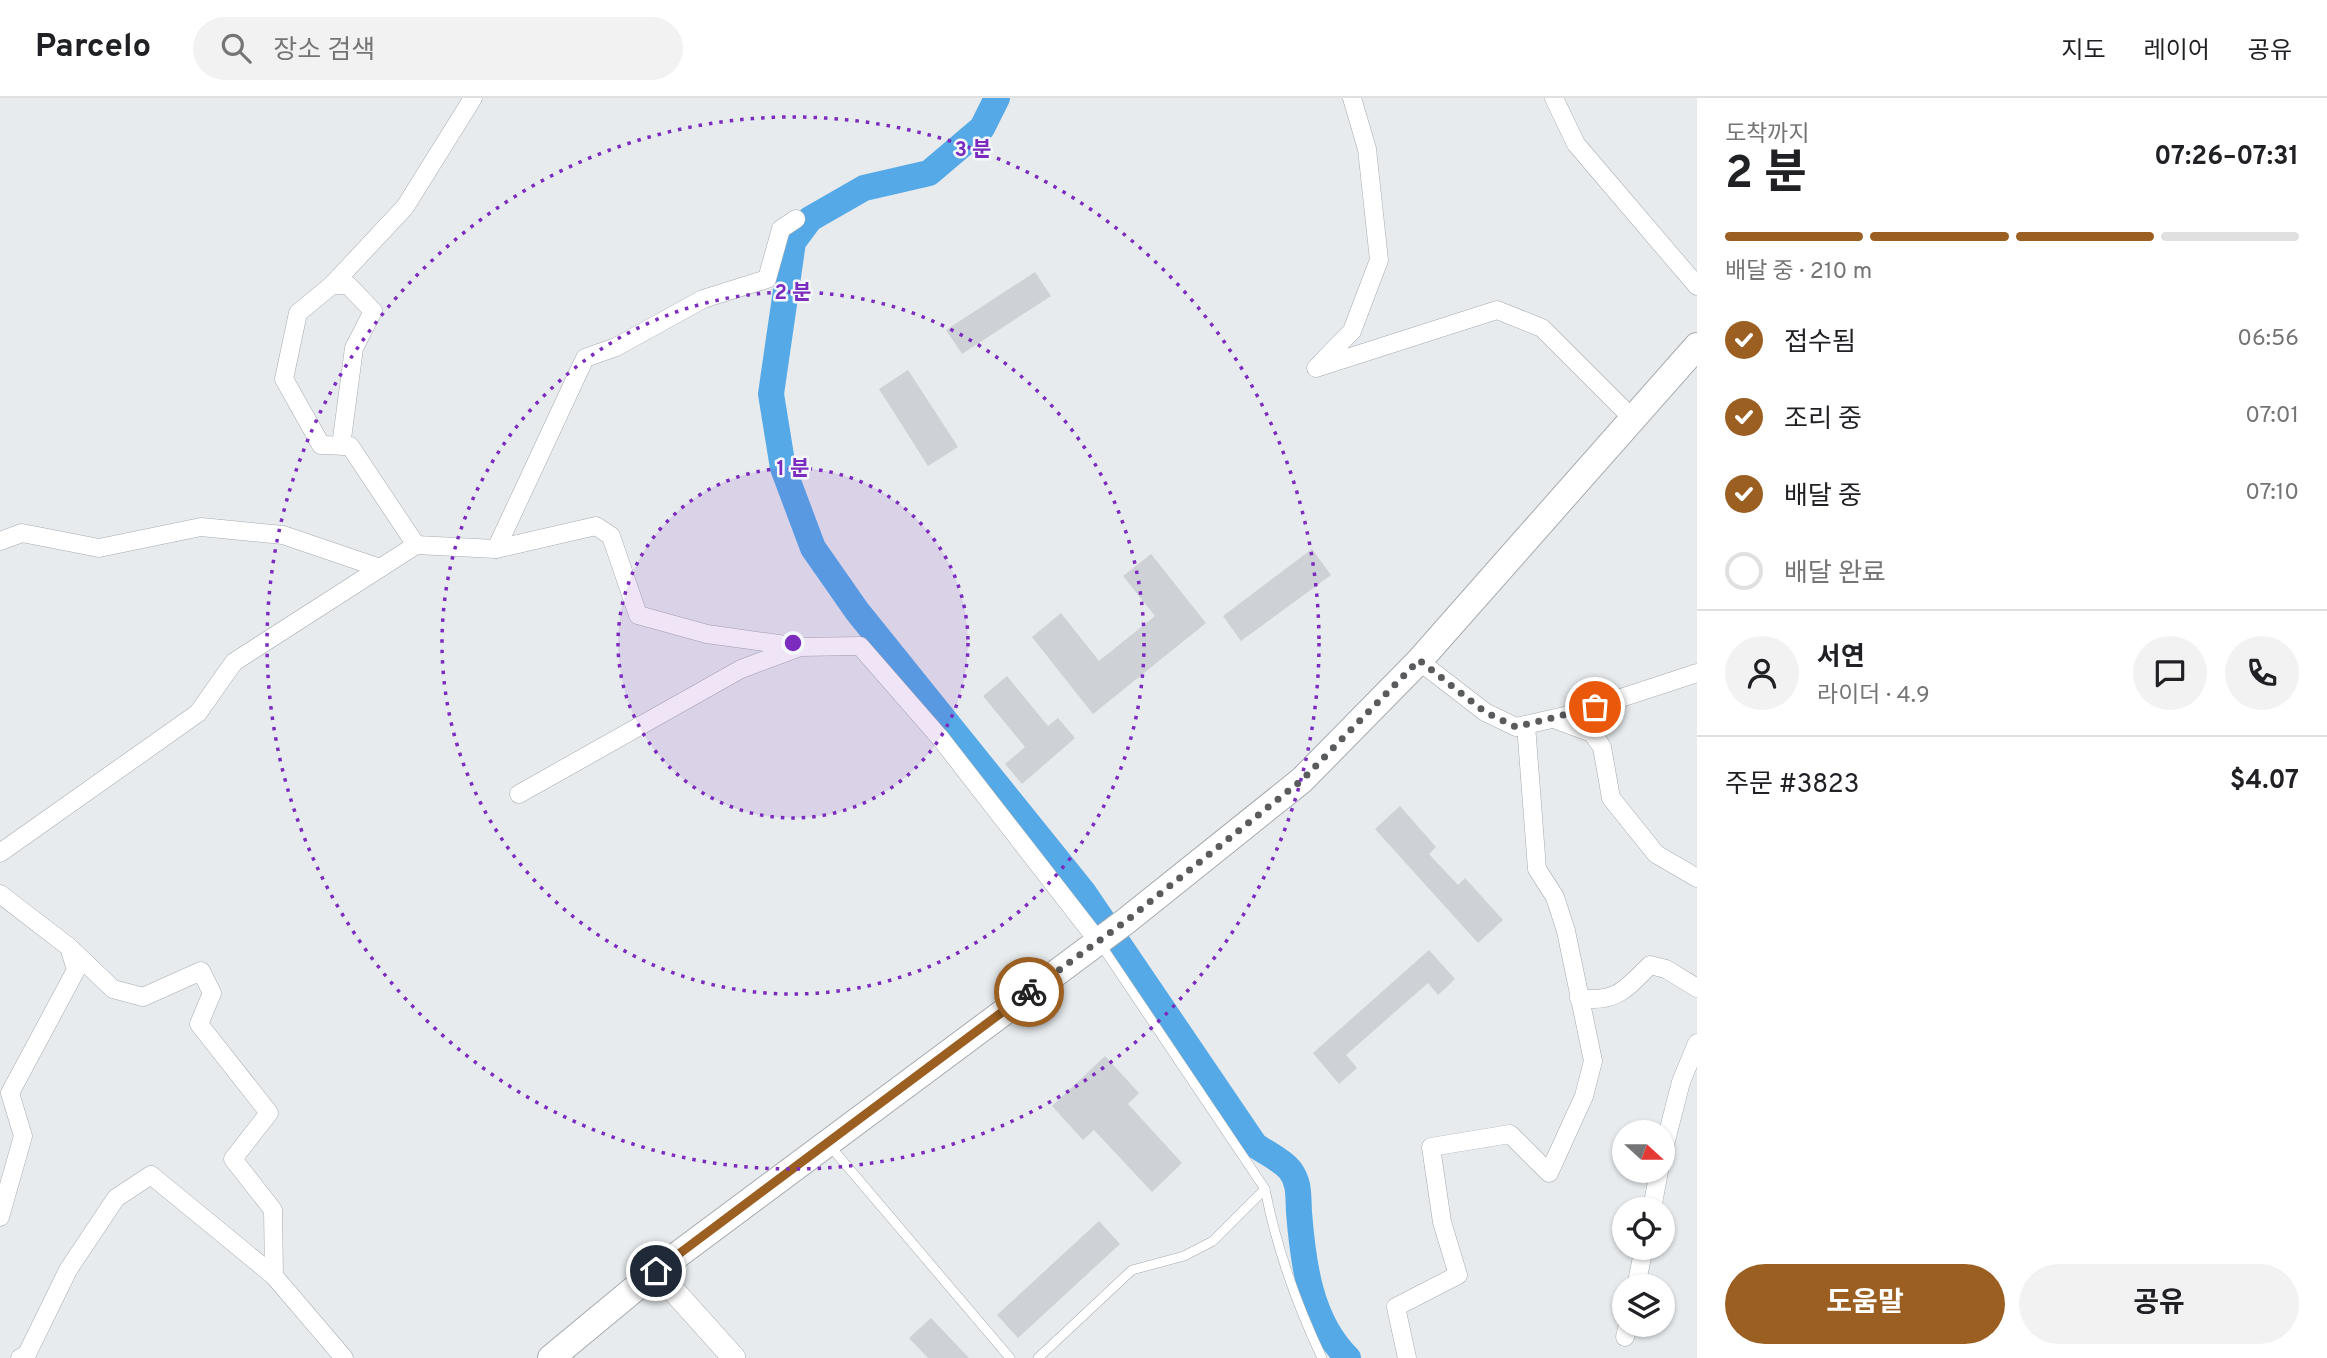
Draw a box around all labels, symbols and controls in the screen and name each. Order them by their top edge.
search box [193,17,683,80]
text: Parcelo [35,27,151,69]
icon: search [217,29,255,67]
text: 장소 검색 [273,35,375,68]
text: 지도 [2061,37,2106,67]
text: 레이어 [2144,37,2210,67]
text: 공유 [2248,37,2292,67]
text: 도착까지 [1725,121,1810,150]
text: 3 분 [954,137,992,164]
text: 07:26–07:31 [2154,141,2299,174]
text: 2 분 [1725,146,1807,205]
text: 배달 중 · 210 m [1725,258,1872,287]
text: 2 분 [774,280,812,307]
icon: check [1725,321,1763,359]
text: 06:56 [2237,325,2299,354]
text: 접수됨 [1784,327,1856,360]
icon: check [1725,398,1763,436]
text: 07:01 [2245,402,2299,431]
text: 조리 중 [1784,404,1862,437]
text: 1 분 [777,456,809,483]
icon: check [1725,475,1763,513]
text: 07:10 [2245,479,2299,508]
text: 배달 중 [1784,481,1862,514]
text: 배달 완료 [1784,558,1886,591]
centre of rings [781,631,805,655]
button: person [1725,636,1799,710]
button: chat [2133,636,2207,710]
button: phone [2225,636,2299,710]
text: 서연 [1817,642,1865,675]
pin [1565,677,1625,737]
text: 라이더 · 4.9 [1817,682,1930,711]
icon: bag [1576,688,1614,726]
text: $4.07 [2230,765,2299,798]
text: 주문 #3823 [1725,769,1859,802]
courier [994,957,1064,1027]
icon: bike [1010,973,1048,1011]
north arrow [1612,1120,1675,1183]
map controls [1612,1120,1675,1337]
button: locate [1612,1197,1675,1260]
pin [626,1241,686,1301]
icon: home [637,1252,675,1290]
button: 도움말 [1725,1264,2005,1344]
button: 공유 [2019,1264,2299,1344]
button: layers [1612,1274,1675,1337]

